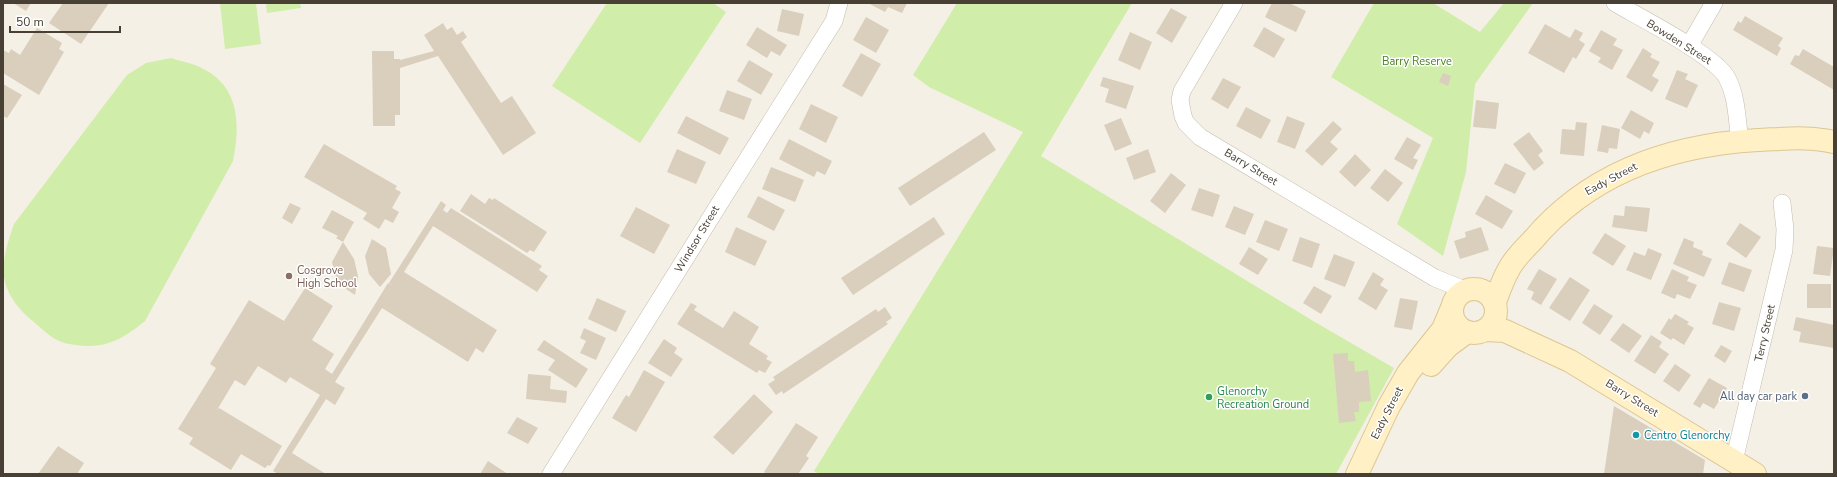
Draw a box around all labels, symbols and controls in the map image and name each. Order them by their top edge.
scale bar [10,8,120,34]
text: 50 m [16,14,44,30]
street label: Bowden Street [1644,16,1714,68]
park label: Barry Reserve [1382,54,1452,69]
street label: Barry Street [1221,145,1281,189]
street label: Eady Street [1582,159,1640,199]
street label: Windsor Street [671,203,723,275]
place label: Cosgrove High School [297,263,358,291]
marker: Cosgrove High School [284,271,294,281]
street label: Terry Street [1751,303,1779,363]
street label: Barry Street [1603,376,1662,420]
place label: Glenorchy Recreation Ground [1217,384,1309,412]
street label: Eady Street [1367,384,1407,442]
place label: All day car park [1720,389,1797,404]
marker: All day car park [1800,391,1810,401]
marker: Glenorchy Recreation Ground [1204,392,1214,402]
place label: Centro Glenorchy [1644,428,1730,443]
marker: Centro Glenorchy [1631,430,1641,440]

